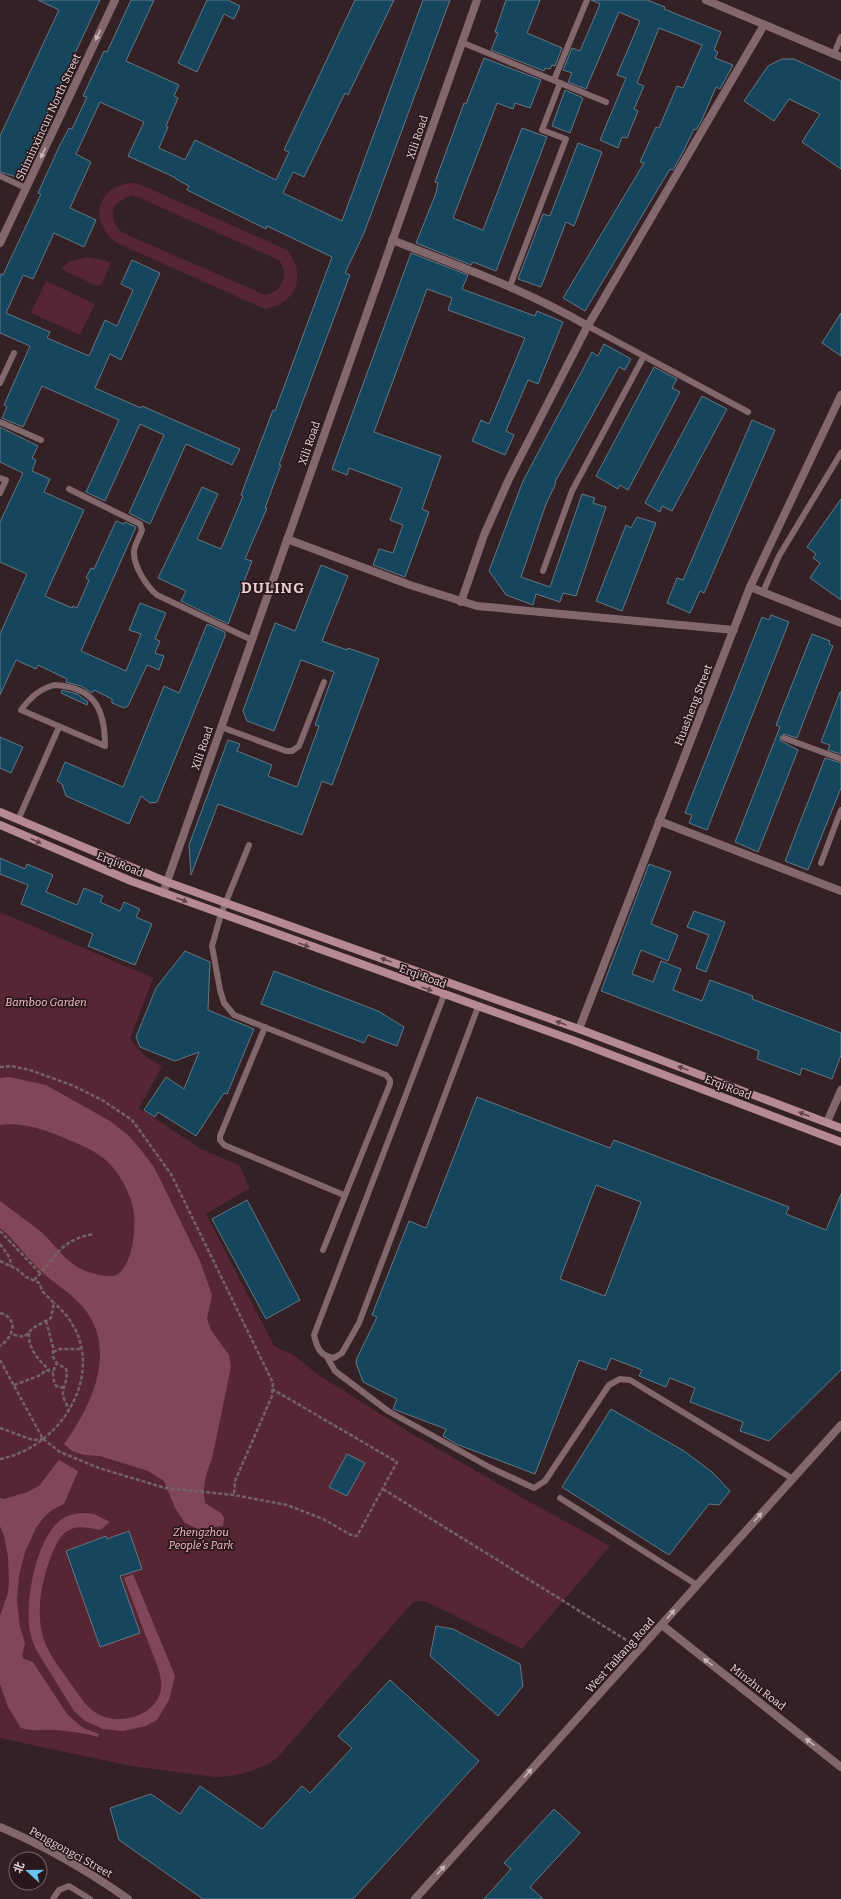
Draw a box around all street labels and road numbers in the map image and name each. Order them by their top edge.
street label: Shiminxincun North Street [13,52,84,183]
street label: Xili Road [404,113,431,161]
street label: Xili Road [296,419,323,467]
street label: Huasheng Street [672,663,715,748]
street label: Xili Road [189,724,216,772]
street label: Erqi Road [95,849,145,880]
street label: Erqi Road [398,962,449,991]
street label: Erqi Road [703,1073,754,1103]
street label: West Taikang Road [583,1615,658,1695]
street label: Minzhu Road [727,1662,788,1713]
street label: Penggongci Street [27,1824,115,1881]

